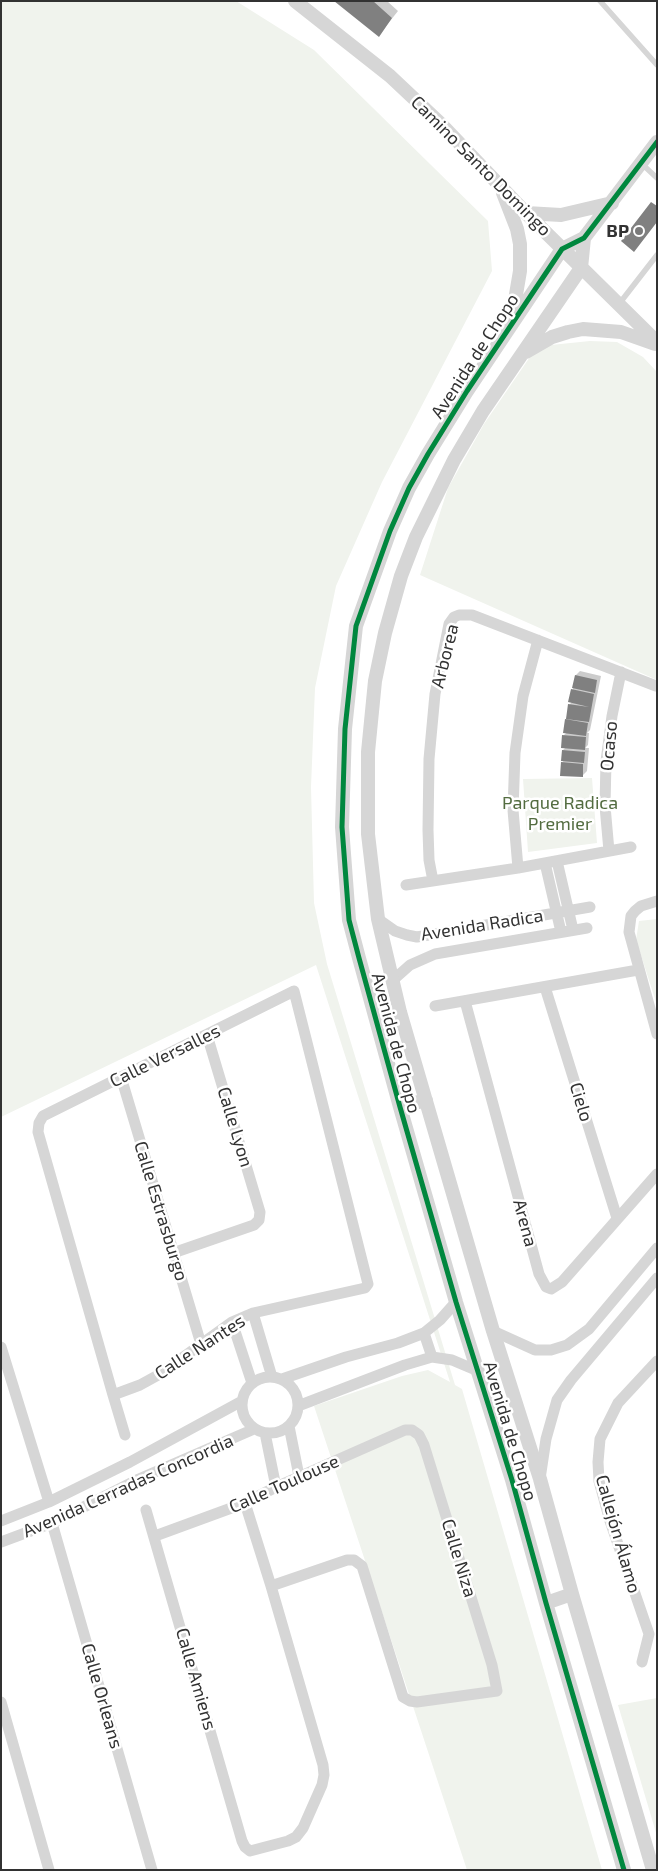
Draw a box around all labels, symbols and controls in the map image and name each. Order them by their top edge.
street label: Camino Santo Domingo [406,91,556,241]
place label: BP [606,220,629,242]
marker: BP [633,225,645,237]
street label: Avenida de Chopo [427,289,523,423]
street label: Arborea [427,622,463,690]
street label: Ocaso [596,720,622,772]
park label: Parque Radica Premier [502,792,618,834]
street label: Avenida Radica [419,905,545,945]
street label: Avenida de Chopo [367,970,425,1116]
street label: Calle Versalles [106,1020,224,1092]
street label: Cielo [565,1080,597,1124]
street label: Calle Lyon [213,1084,257,1170]
street label: Calle Estrasburgo [130,1139,192,1283]
street label: Arena [508,1197,542,1249]
street label: Calle Nantes [151,1310,249,1384]
street label: Avenida de Chopo [479,1359,541,1503]
street label: Avenida Cerradas Concordia [19,1430,237,1542]
street label: Calle Toulouse [226,1450,342,1518]
street label: Callejón Álamo [591,1472,645,1596]
street label: Calle Niza [437,1516,481,1600]
street label: Calle Amiens [171,1625,221,1733]
street label: Calle Orleans [77,1641,127,1751]

